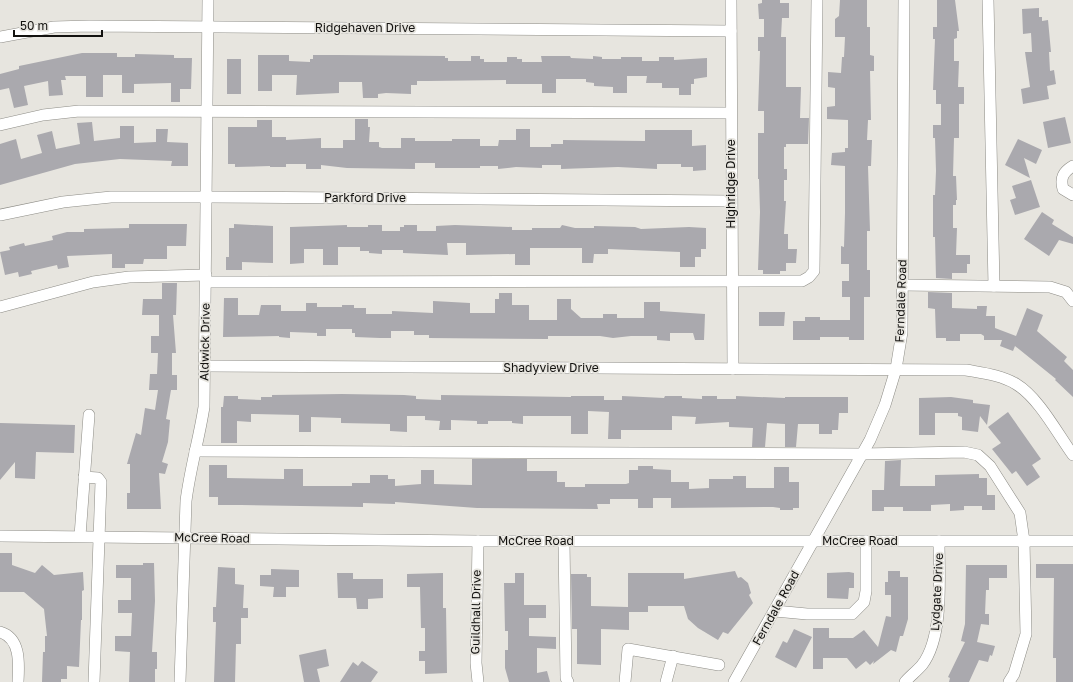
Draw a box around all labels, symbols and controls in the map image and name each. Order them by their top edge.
scale bar [14,12,102,38]
text: 50 m [20,18,48,33]
street label: Ridgehaven Drive [315,20,415,35]
street label: Highridge Drive [723,139,738,229]
street label: Parkford Drive [324,190,406,205]
street label: Ferndale Road [892,259,909,343]
street label: Aldwick Drive [196,303,213,381]
street label: Shadyview Drive [503,360,599,375]
street label: McCree Road [174,529,250,546]
street label: McCree Road [498,533,574,548]
street label: McCree Road [822,533,898,548]
street label: Lydgate Drive [927,552,946,631]
street label: Ferndale Road [749,568,802,648]
street label: Guildhall Drive [467,570,484,654]

